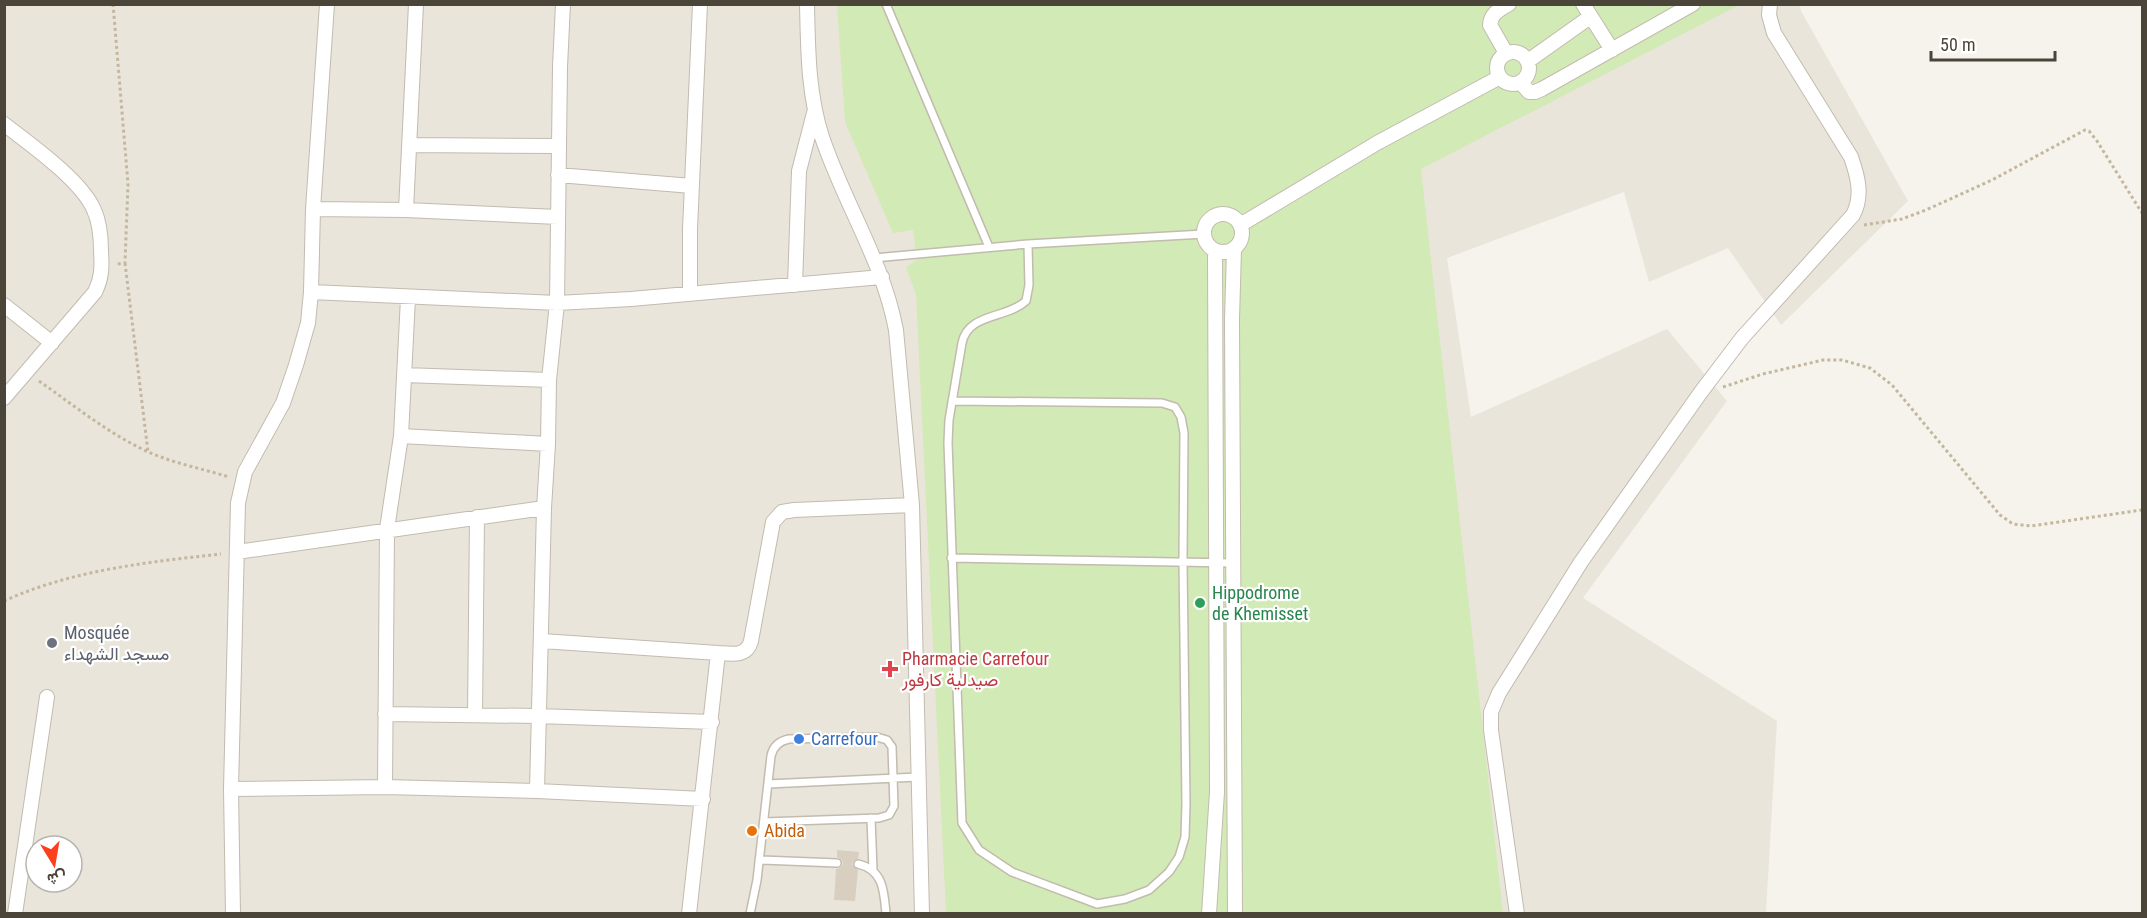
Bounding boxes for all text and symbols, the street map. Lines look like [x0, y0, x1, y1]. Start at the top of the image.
scale bar [1931, 24, 2056, 62]
text: 50 m [1940, 34, 1975, 55]
place label: Hippodrome de Khemisset [1212, 582, 1308, 624]
marker: Hippodrome de Khemisset [1193, 596, 1207, 610]
place label: Mosquée مسجد الشهداء [64, 622, 169, 665]
marker: Mosquée مسجد الشهداء [45, 636, 59, 650]
place label: Pharmacie Carrefour صيدلية كارفور [901, 648, 1049, 691]
marker: Pharmacie Carrefour صيدلية كارفور [883, 662, 897, 676]
place label: Carrefour [811, 728, 878, 749]
marker: Carrefour [792, 732, 806, 746]
place label: Abida [764, 820, 805, 841]
marker: Abida [745, 824, 759, 838]
north arrow [24, 834, 84, 894]
text: ش [46, 867, 68, 889]

